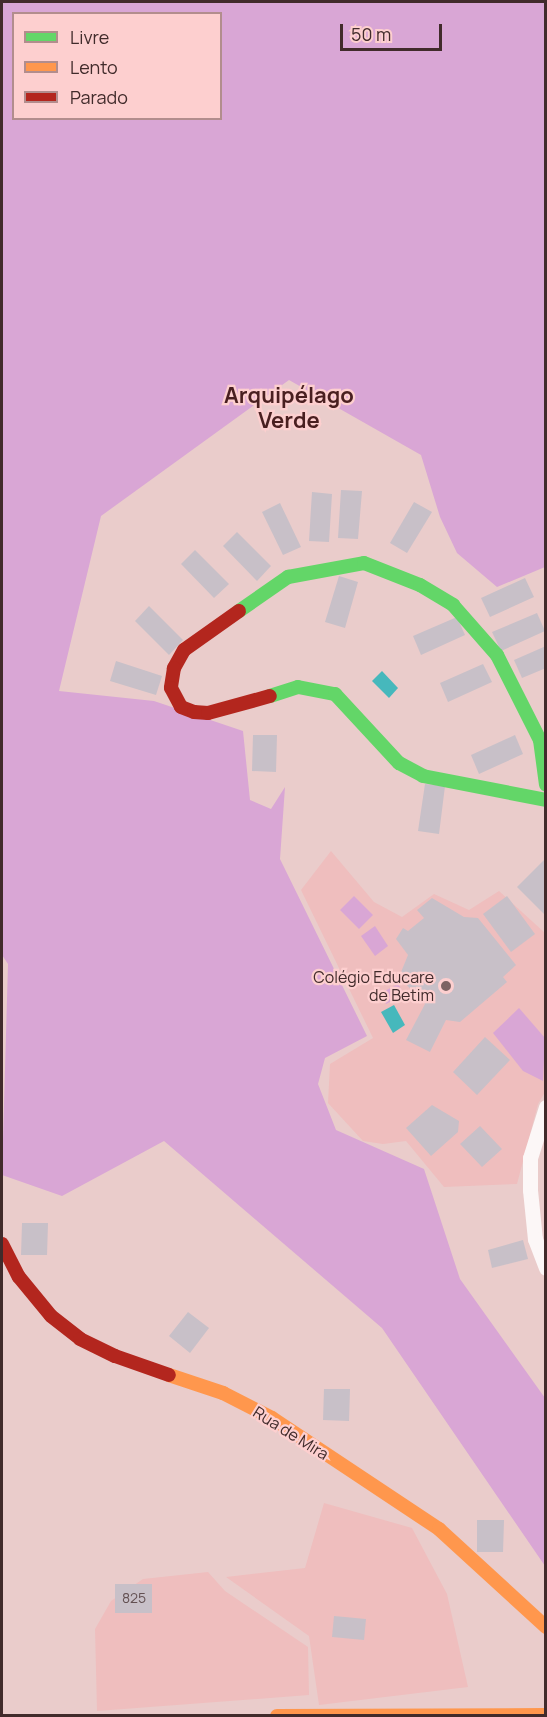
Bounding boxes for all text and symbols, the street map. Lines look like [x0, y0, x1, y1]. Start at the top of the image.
legend [12, 12, 222, 120]
scale bar [343, 12, 445, 50]
text: 50 m [351, 22, 391, 46]
text: Livre [70, 25, 109, 49]
text: Lento [70, 55, 118, 79]
text: Parado [70, 85, 128, 109]
district label: Arquipélago Verde [224, 382, 354, 434]
place label: Colégio Educare de Betim [313, 967, 434, 1005]
marker: Colégio Educare de Betim [439, 979, 453, 993]
street label: Rua de Mira [250, 1402, 332, 1464]
house number: 825 [122, 1590, 146, 1606]

